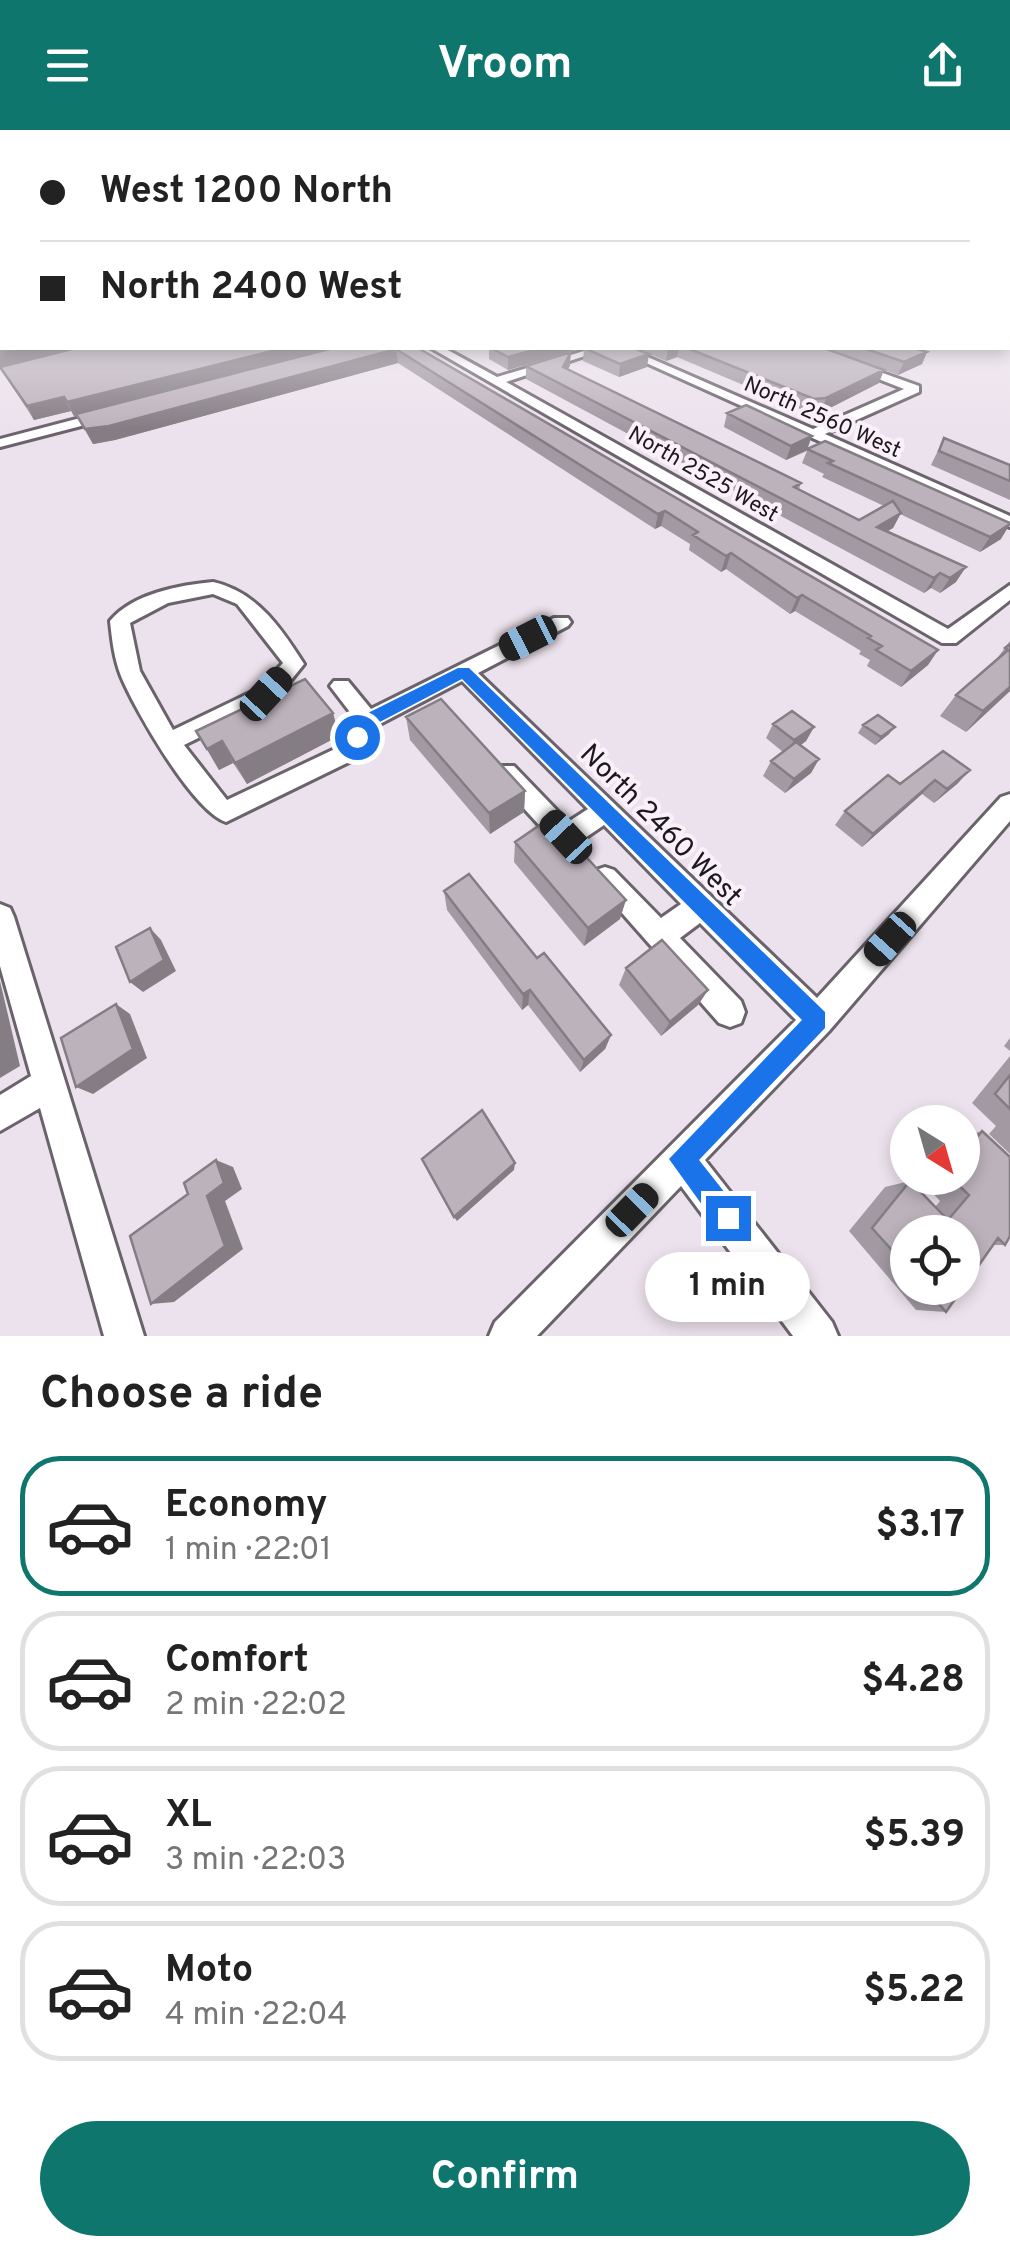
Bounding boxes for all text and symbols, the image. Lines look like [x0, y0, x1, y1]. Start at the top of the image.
text: Vroom [437, 37, 573, 94]
icon: menu [40, 38, 95, 93]
icon: share [915, 38, 970, 93]
text: West 1200 North [100, 168, 393, 217]
text: North 2400 West [100, 264, 402, 313]
street label: North 2560 West [739, 372, 905, 465]
street label: North 2525 West [623, 421, 783, 529]
car [494, 611, 562, 665]
car [235, 662, 297, 726]
route start [335, 715, 380, 760]
street label: North 2460 West [571, 737, 749, 915]
car [535, 805, 597, 869]
car [859, 907, 921, 971]
north arrow [890, 1105, 980, 1195]
map controls [890, 1105, 980, 1305]
car [600, 1178, 664, 1242]
route end [706, 1196, 751, 1241]
button: locate [890, 1215, 980, 1305]
callout: 1 min [646, 1253, 810, 1323]
text: 1 min [689, 1267, 766, 1307]
text: Choose a ride [40, 1367, 323, 1424]
icon: car [45, 1481, 135, 1571]
text: Economy [165, 1482, 327, 1531]
text: $3.17 [875, 1502, 965, 1551]
text: 1 min · 22:01 [165, 1531, 332, 1571]
icon: car [45, 1636, 135, 1726]
text: Comfort [165, 1637, 309, 1686]
text: $4.28 [861, 1657, 965, 1706]
text: 2 min · 22:02 [165, 1686, 347, 1726]
icon: car [45, 1791, 135, 1881]
text: XL [165, 1792, 212, 1841]
text: $5.39 [864, 1812, 965, 1861]
text: 3 min · 22:03 [165, 1841, 346, 1881]
icon: car [45, 1946, 135, 2036]
text: Moto [165, 1947, 253, 1996]
text: $5.22 [863, 1967, 965, 2016]
text: 4 min · 22:04 [165, 1996, 347, 2036]
button: Confirm [40, 2121, 970, 2236]

